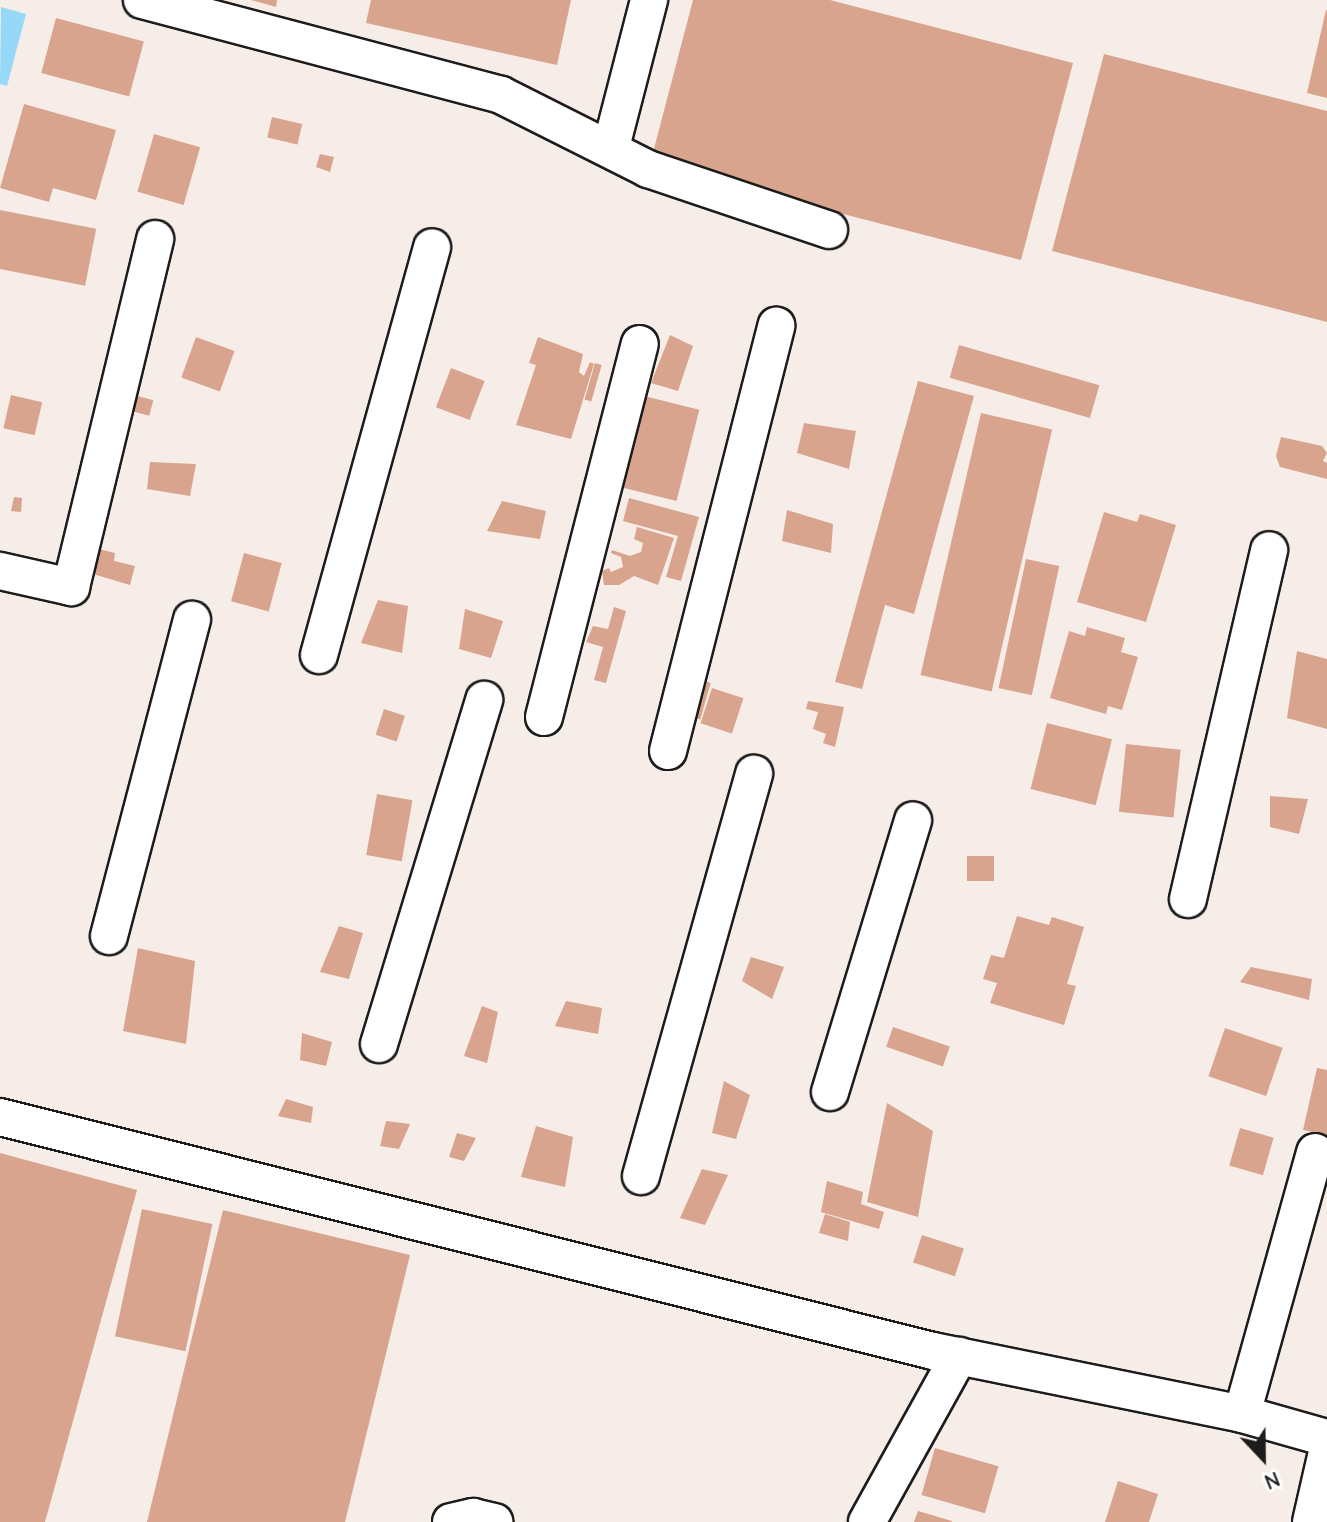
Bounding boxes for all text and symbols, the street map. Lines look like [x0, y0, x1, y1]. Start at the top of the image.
north arrow [1223, 1418, 1303, 1498]
text: N [1260, 1466, 1284, 1495]

